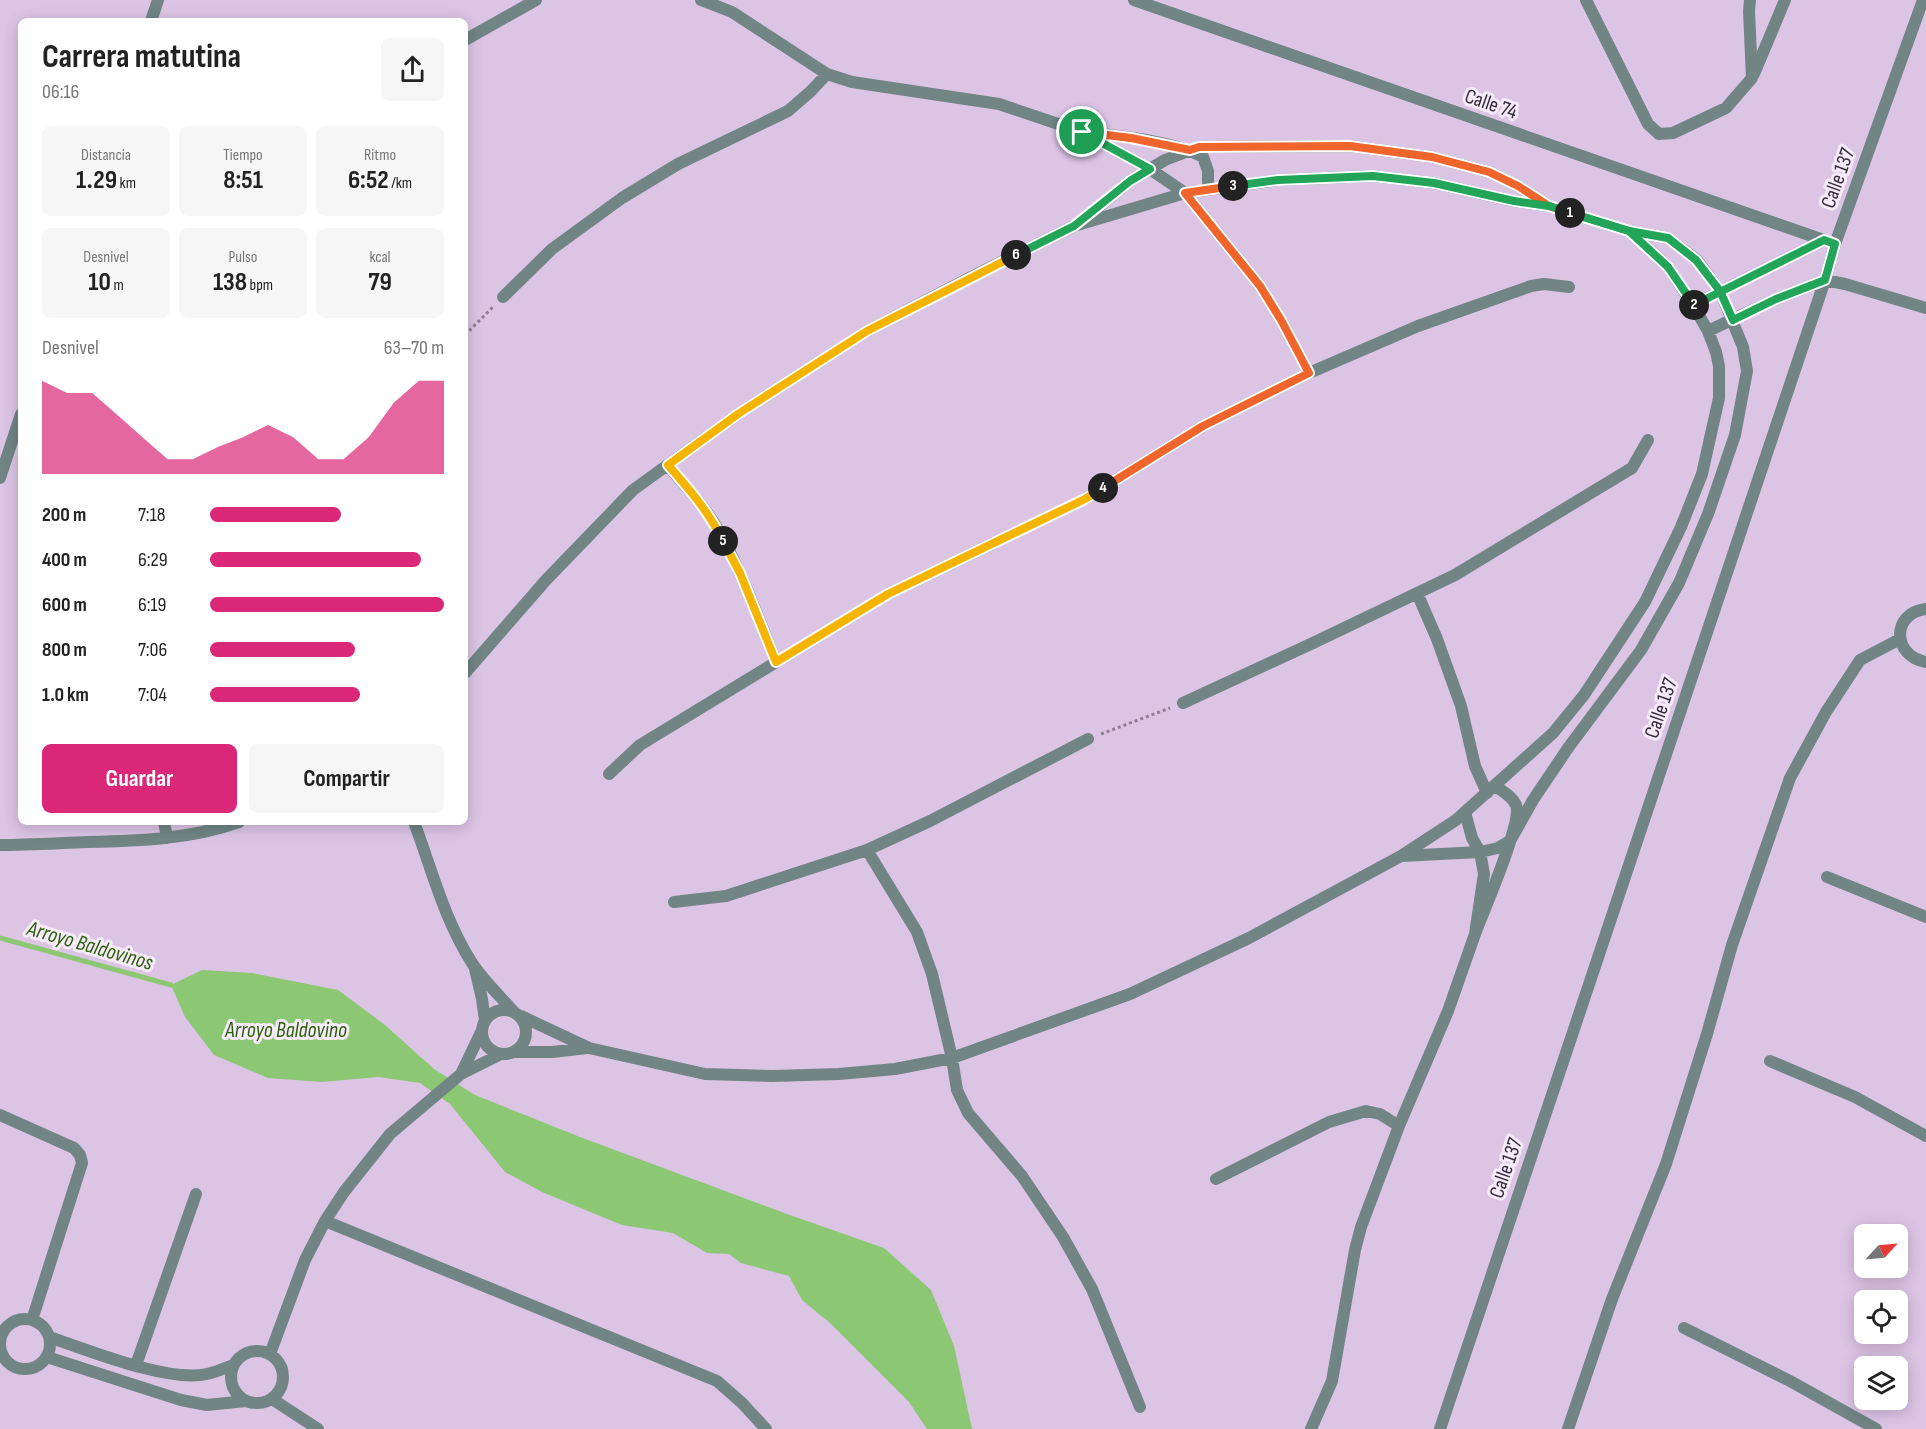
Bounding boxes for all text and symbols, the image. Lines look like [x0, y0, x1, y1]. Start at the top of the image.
text: Carrera matutina [42, 37, 241, 77]
button: share [381, 38, 444, 101]
text: 06:16 [42, 80, 79, 104]
street label: Calle 74 [1462, 83, 1521, 125]
pin [1056, 106, 1107, 157]
icon: arrive [1065, 115, 1098, 148]
street label: Calle 137 [1816, 144, 1861, 211]
text: Distancia [81, 146, 131, 165]
text: Tiempo [223, 146, 263, 165]
text: Ritmo [364, 146, 396, 165]
text: 1.29 [76, 165, 117, 196]
text: 8:51 [223, 165, 263, 196]
text: 6:52 [348, 165, 389, 196]
pin: 3 [1218, 171, 1248, 201]
text: km [117, 174, 136, 193]
text: /km [389, 174, 412, 193]
text: 3 [1229, 176, 1237, 195]
pin: 1 [1555, 198, 1585, 228]
text: 1 [1567, 203, 1573, 222]
pin: 6 [1001, 240, 1031, 270]
text: 6 [1012, 245, 1020, 264]
text: Desnivel [83, 248, 129, 267]
text: Pulso [229, 248, 257, 267]
text: kcal [369, 248, 391, 267]
text: 10 [88, 267, 111, 298]
text: 138 [213, 267, 247, 298]
text: 79 [368, 267, 392, 298]
text: m [111, 276, 124, 295]
text: bpm [247, 276, 273, 295]
pin: 2 [1679, 290, 1709, 320]
text: 2 [1690, 295, 1698, 314]
text: Desnivel [42, 336, 99, 360]
text: 63–70 m [384, 336, 444, 360]
pin: 4 [1088, 473, 1118, 503]
text: 4 [1099, 478, 1107, 497]
text: 200 m [42, 503, 86, 527]
text: 7:18 [138, 503, 165, 527]
pin: 5 [708, 526, 738, 556]
text: 5 [719, 531, 727, 550]
text: 400 m [42, 548, 87, 572]
text: 6:29 [138, 548, 168, 572]
text: 600 m [42, 593, 87, 617]
text: 6:19 [138, 593, 166, 617]
text: 800 m [42, 638, 87, 662]
text: 7:06 [138, 638, 167, 662]
street label: Calle 137 [1639, 674, 1683, 741]
text: 1.0 km [42, 683, 89, 707]
text: 7:04 [138, 683, 167, 707]
button: Guardar [42, 744, 237, 813]
button: Compartir [249, 744, 444, 813]
water label: Arroyo Baldovinos [23, 915, 156, 977]
water label: Arroyo Baldovino [224, 1017, 347, 1044]
street label: Calle 137 [1484, 1134, 1528, 1201]
north arrow [1854, 1224, 1908, 1278]
map controls [1854, 1224, 1908, 1410]
button: locate [1854, 1290, 1908, 1344]
button: layers [1854, 1356, 1908, 1410]

